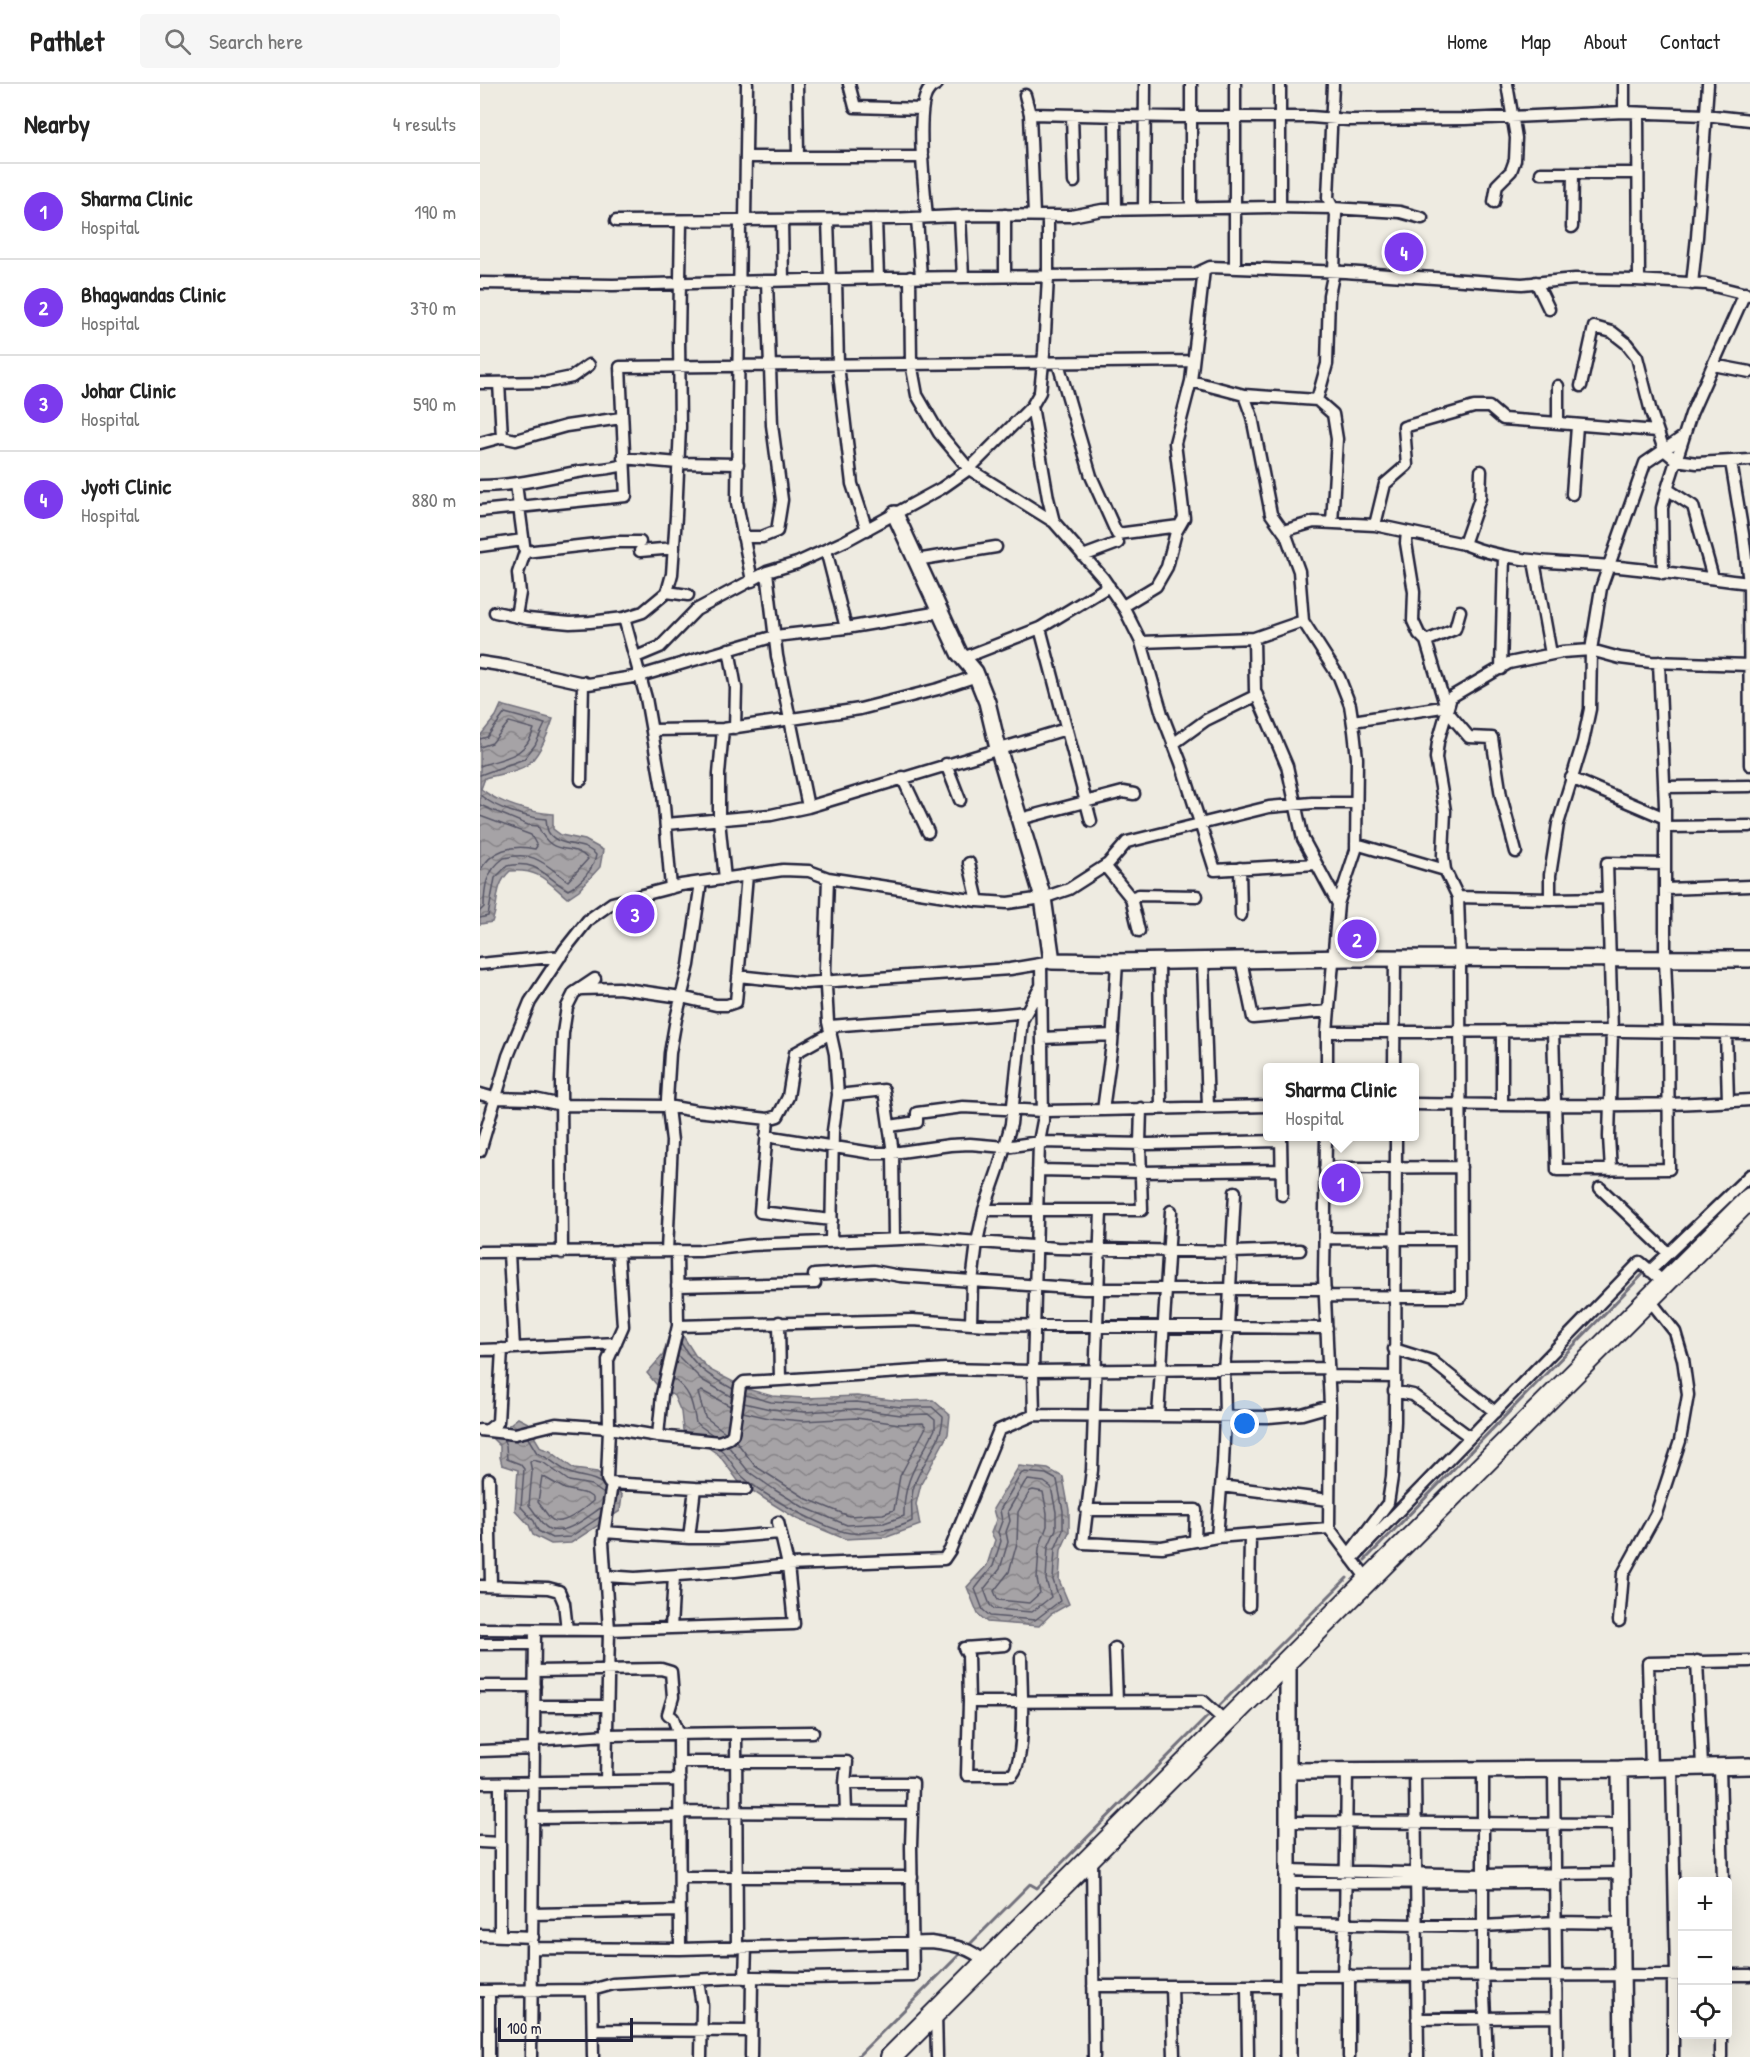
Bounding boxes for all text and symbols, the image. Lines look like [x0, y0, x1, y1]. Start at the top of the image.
search box [140, 14, 560, 68]
text: Pathlet [30, 22, 104, 60]
icon: search [161, 25, 194, 58]
text: Search here [209, 26, 303, 56]
text: Home [1447, 27, 1488, 56]
text: Map [1521, 27, 1551, 56]
text: About [1584, 27, 1627, 56]
text: Contact [1660, 27, 1720, 56]
text: Nearby [24, 106, 90, 141]
text: 4 results [393, 110, 456, 137]
text: Sharma Clinic [81, 183, 192, 213]
text: 1 [40, 198, 47, 225]
text: 190 m [414, 198, 456, 225]
text: Hospital [81, 213, 139, 240]
pin: 4 [1384, 230, 1424, 274]
text: Bhagwandas Clinic [81, 279, 226, 309]
text: 2 [39, 294, 48, 321]
text: 370 m [410, 294, 456, 321]
text: Hospital [81, 309, 139, 336]
text: Johar Clinic [81, 375, 176, 405]
text: 3 [39, 390, 48, 417]
text: 590 m [413, 390, 456, 417]
text: Hospital [81, 405, 139, 432]
text: Jyoti Clinic [81, 471, 171, 501]
text: 4 [40, 486, 47, 513]
text: 880 m [412, 486, 456, 513]
text: Hospital [81, 501, 139, 528]
pin: 3 [616, 892, 654, 936]
pin: 2 [1338, 916, 1376, 962]
popup [1263, 1063, 1419, 1141]
text: Sharma Clinic [1285, 1074, 1397, 1104]
text: Hospital [1285, 1104, 1344, 1131]
pin: 1 [1322, 1160, 1360, 1206]
your location [1230, 1409, 1259, 1438]
map controls [1678, 1877, 1732, 2039]
button: + [1678, 1877, 1732, 1931]
button: − [1678, 1931, 1732, 1985]
button: locate [1678, 1985, 1732, 2039]
scale bar [498, 2015, 633, 2042]
text: 100 m [507, 2017, 542, 2039]

